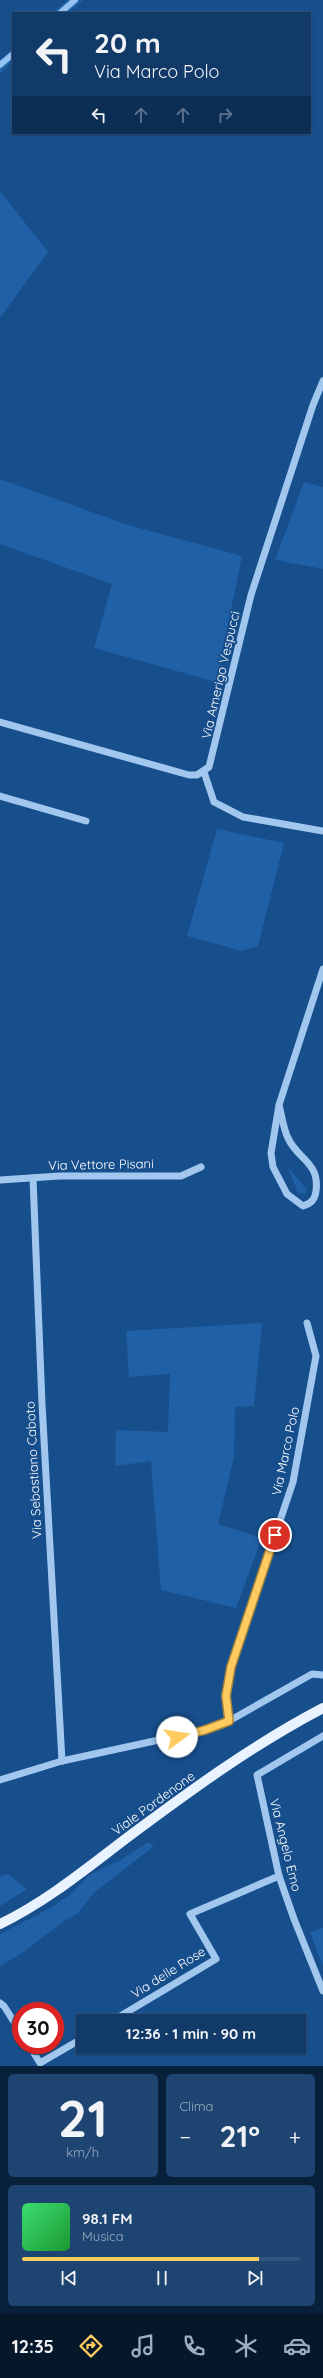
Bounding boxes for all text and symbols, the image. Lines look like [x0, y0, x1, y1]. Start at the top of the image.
text: 20 m [94, 25, 161, 60]
icon: left [28, 28, 80, 80]
text: Via Marco Polo [94, 60, 219, 83]
icon: left [88, 104, 110, 126]
icon: ahead [130, 104, 152, 126]
icon: ahead [172, 104, 194, 126]
icon: right [214, 104, 236, 126]
street label: Via Amerigo Vespucci [197, 609, 243, 741]
street label: Via Vettore Pisani [48, 1155, 154, 1173]
street label: Via Sebastiano Caboto [21, 1401, 45, 1539]
street label: Via Marco Polo [268, 1405, 302, 1497]
pin [258, 1518, 292, 1552]
icon: arrive [264, 1524, 286, 1546]
position arrow [156, 1716, 198, 1758]
street label: Viale Pordenone [108, 1768, 198, 1838]
street label: Via Angelo Emo [267, 1797, 305, 1893]
street label: Via delle Rose [128, 1943, 208, 2001]
speed limit sign: 30 [12, 2002, 64, 2054]
text: 12:36 · 1 min · 90 m [126, 2024, 256, 2043]
text: 21 [58, 2085, 108, 2150]
text: Clima [180, 2098, 214, 2114]
text: 21° [220, 2117, 260, 2155]
text: − [180, 2123, 191, 2151]
text: + [289, 2123, 301, 2151]
text: km/h [66, 2144, 99, 2160]
text: 98.1 FM [82, 2209, 132, 2228]
text: Musica [82, 2228, 124, 2244]
icon: previous [58, 2267, 80, 2289]
icon: pause [151, 2267, 173, 2289]
icon: next [244, 2267, 266, 2289]
icon: directions [77, 2332, 105, 2360]
icon: music [129, 2332, 157, 2360]
icon: phone [180, 2332, 208, 2360]
icon: climate [232, 2332, 260, 2360]
icon: car [283, 2332, 311, 2360]
text: 12:35 [12, 2335, 54, 2358]

